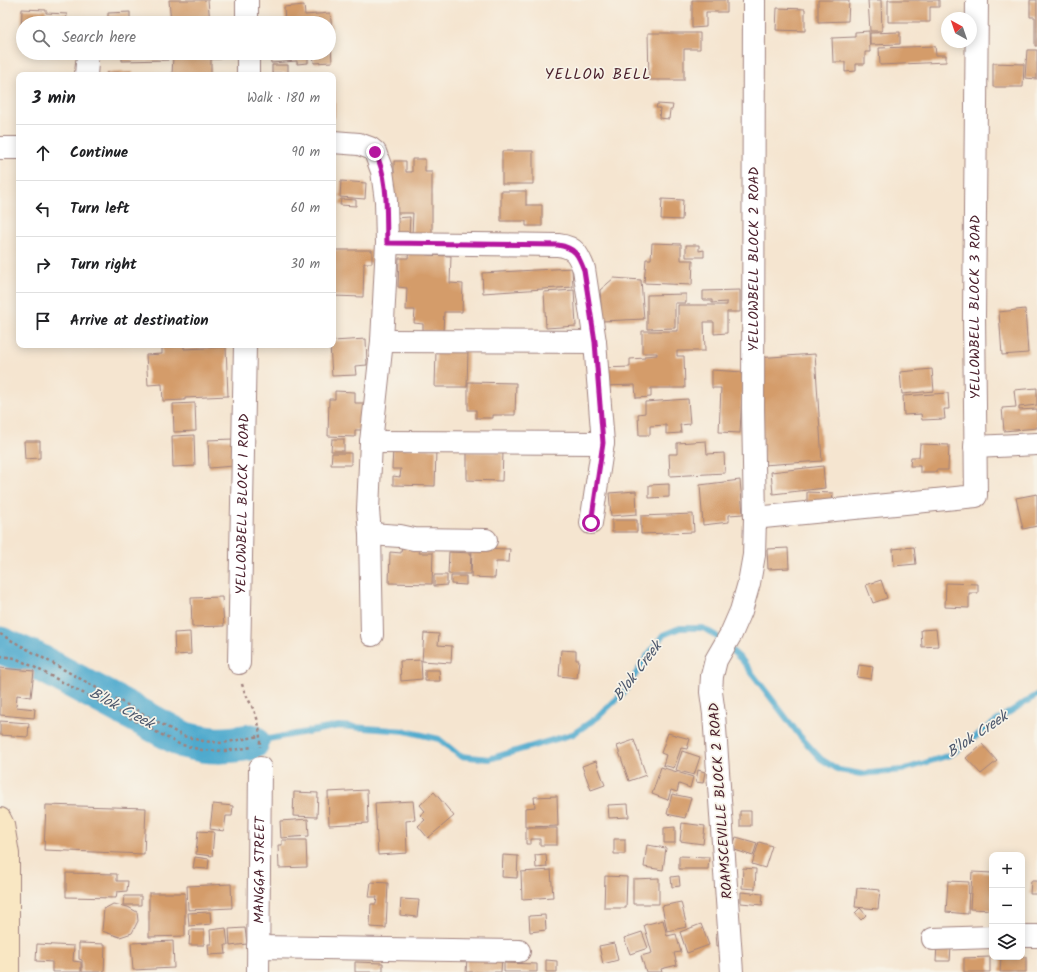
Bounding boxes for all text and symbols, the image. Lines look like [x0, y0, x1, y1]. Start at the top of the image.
north arrow [941, 12, 977, 48]
search box [16, 16, 336, 60]
text: Search here [62, 26, 136, 50]
icon: search [30, 27, 52, 49]
district label: YELLOW BELL [545, 63, 651, 87]
text: 3 min [32, 85, 76, 112]
text: Walk · 180 m [247, 88, 320, 109]
text: Continue [70, 141, 128, 165]
icon: ahead [32, 142, 54, 164]
text: 90 m [292, 142, 320, 163]
route end [366, 143, 384, 161]
street label: YELLOWBELL BLOCK 2 ROAD [743, 167, 766, 351]
text: Turn left [70, 197, 130, 221]
icon: left [32, 198, 54, 220]
text: 60 m [291, 198, 320, 219]
street label: YELLOWBELL BLOCK 3 ROAD [964, 215, 987, 400]
text: Turn right [70, 253, 137, 277]
icon: right [32, 254, 54, 276]
text: 30 m [291, 254, 320, 275]
text: Arrive at destination [70, 309, 209, 333]
icon: arrive [32, 310, 54, 332]
street label: YELLOWBELL BLOCK 1 ROAD [230, 413, 256, 595]
route start [582, 514, 600, 532]
water label: B'lok Creek [607, 635, 670, 707]
water label: B'lok Creek [85, 682, 160, 737]
street label: ROAMSCEVILLE BLOCK 2 ROAD [703, 702, 739, 900]
water label: B'lok Creek [942, 704, 1015, 764]
street label: MANGGA STREET [248, 815, 272, 924]
map controls [989, 852, 1025, 960]
button: + [989, 852, 1025, 888]
button: − [989, 888, 1025, 924]
button: layers [989, 924, 1025, 960]

